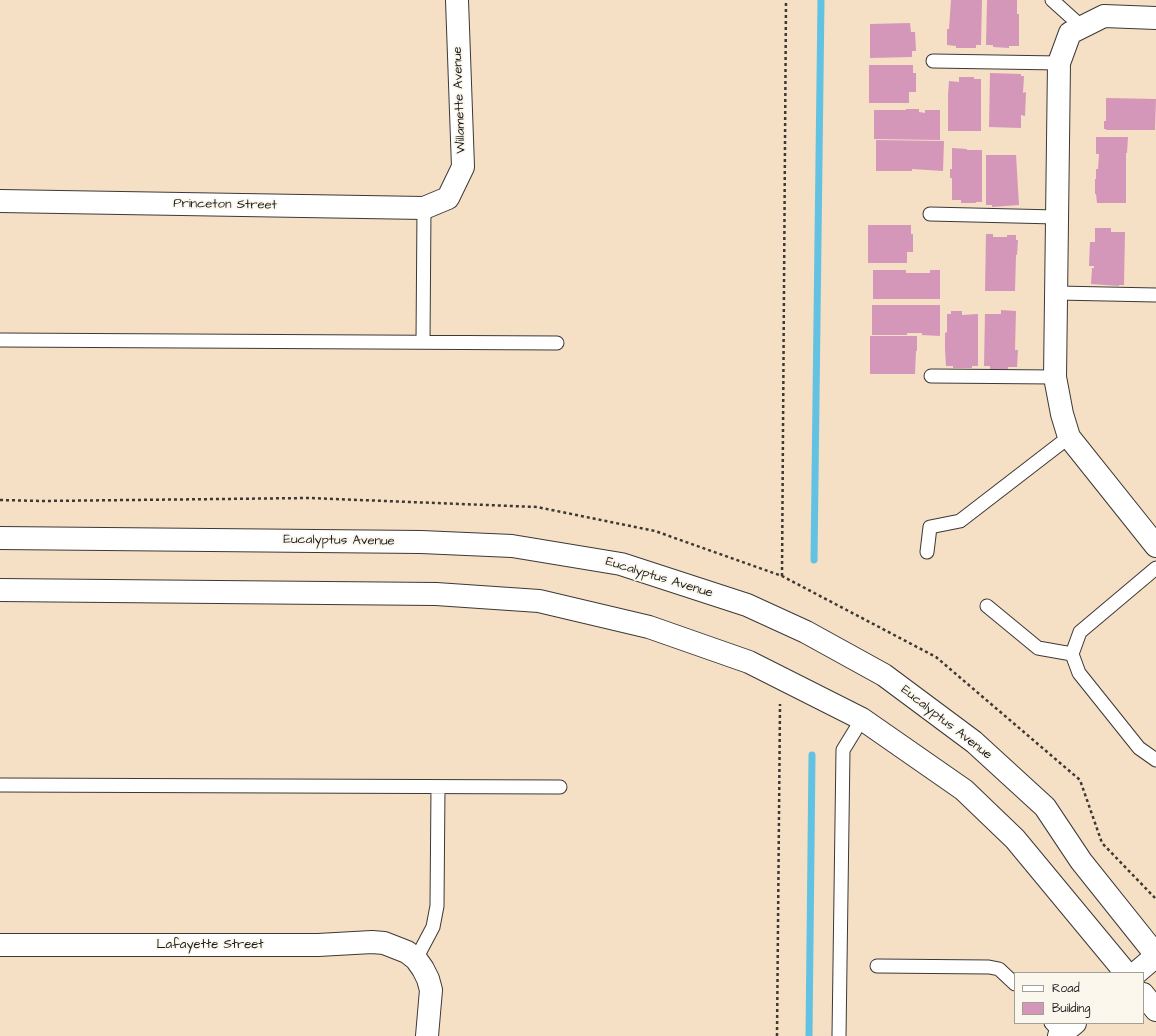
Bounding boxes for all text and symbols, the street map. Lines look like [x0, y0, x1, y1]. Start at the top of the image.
street label: Willamette Avenue [450, 46, 470, 154]
street label: Princeton Street [173, 196, 277, 214]
street label: Eucalyptus Avenue [283, 532, 395, 550]
street label: Eucalyptus Avenue [603, 554, 715, 602]
street label: Eucalyptus Avenue [897, 683, 995, 763]
street label: Lafayette Street [157, 937, 263, 953]
legend [1014, 972, 1144, 1024]
text: Road [1052, 980, 1080, 997]
text: Building [1052, 1000, 1090, 1017]

